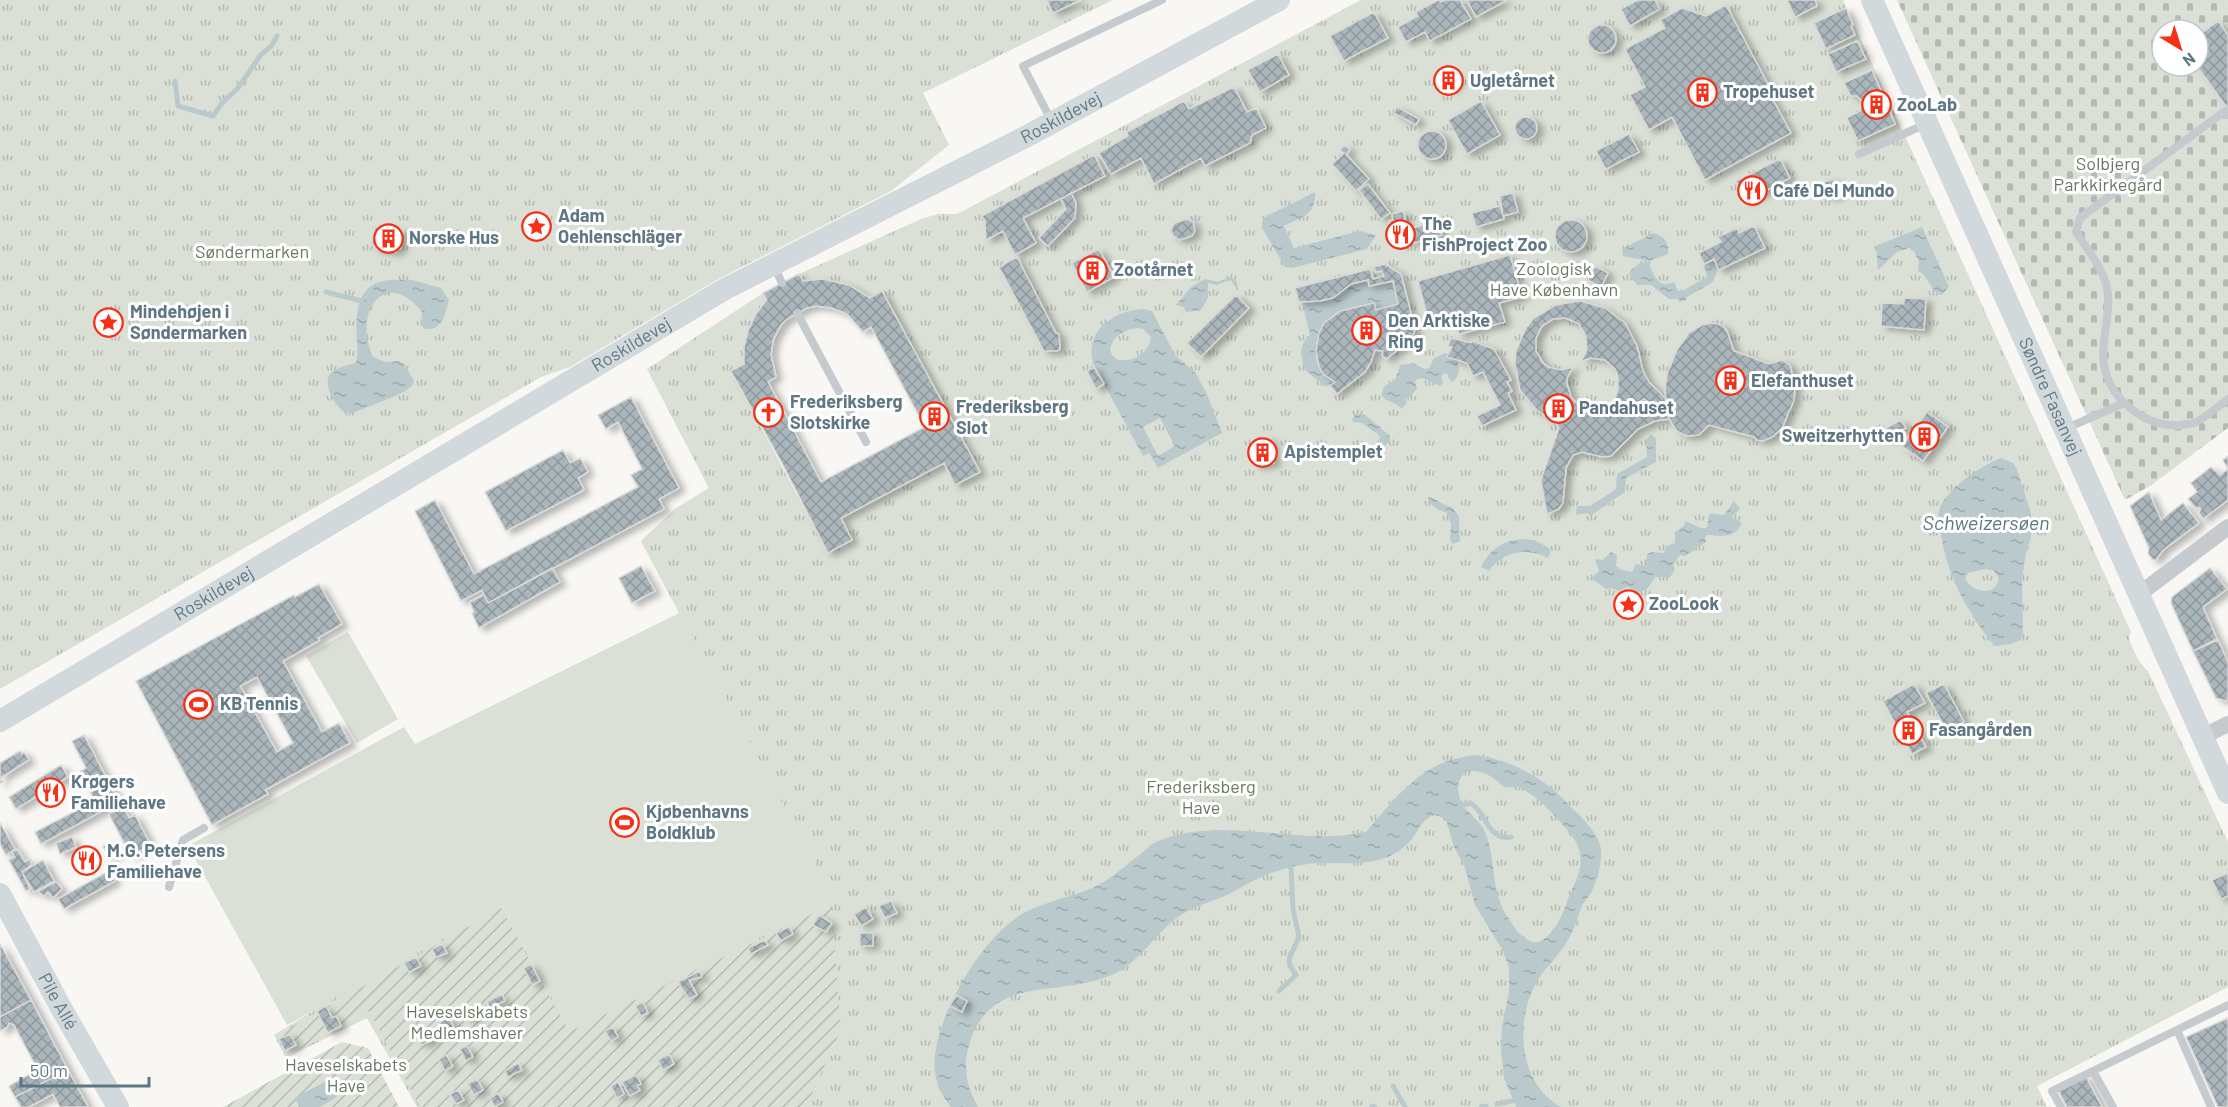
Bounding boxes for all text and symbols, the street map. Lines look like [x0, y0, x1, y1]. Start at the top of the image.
north arrow [2150, 18, 2210, 78]
text: N [2180, 49, 2200, 71]
building icon: Ugletårnet [1433, 65, 1465, 97]
place label: Ugletårnet [1470, 69, 1555, 91]
building icon: Tropehuset [1686, 76, 1718, 108]
place label: Tropehuset [1723, 80, 1814, 102]
street label: Roskildevej [1016, 86, 1105, 148]
building icon: ZooLab [1860, 89, 1892, 121]
place label: ZooLab [1897, 93, 1957, 115]
park label: Solbjerg Parkkirkegård [2054, 152, 2162, 195]
restaurant icon: Café Del Mundo [1736, 175, 1768, 207]
place label: Café Del Mundo [1773, 179, 1895, 201]
place label: Adam Oehlenschläger [558, 204, 682, 247]
place icon: Adam Oehlenschläger [521, 210, 553, 242]
place label: The FishProject Zoo [1422, 212, 1548, 255]
restaurant icon: The FishProject Zoo [1385, 218, 1417, 250]
building icon: Norske Hus [372, 222, 404, 254]
place label: Norske Hus [409, 226, 499, 248]
park label: Søndermarken [195, 240, 309, 262]
building icon: Zootårnet [1077, 254, 1109, 286]
park label: Zoologisk Have København [1490, 257, 1618, 300]
place label: Zootårnet [1114, 258, 1193, 280]
place label: Mindehøjen i Søndermarken [130, 300, 247, 343]
place icon: Mindehøjen i Søndermarken [93, 306, 125, 338]
place label: Den Arktiske Ring [1388, 309, 1490, 352]
street label: Roskildevej [587, 312, 675, 376]
building icon: Den Arktiske Ring [1351, 315, 1383, 347]
street label: Søndre Fasanvej [2015, 334, 2087, 459]
building icon: Elefanthuset [1714, 365, 1746, 397]
place label: Elefanthuset [1751, 369, 1854, 391]
place label: Frederiksberg Slotskirke [790, 390, 902, 433]
building icon: Pandahuset [1542, 392, 1574, 424]
place label: Frederiksberg Slot [956, 395, 1068, 438]
church icon: Frederiksberg Slotskirke [753, 396, 785, 428]
place label: Pandahuset [1579, 396, 1674, 418]
building icon: Frederiksberg Slot [919, 401, 951, 433]
building icon: Sweitzerhytten [1909, 420, 1941, 452]
place label: Sweitzerhytten [1782, 424, 1904, 446]
building icon: Apistemplet [1247, 436, 1279, 468]
place label: Apistemplet [1284, 440, 1383, 462]
water label: Schweizersøen [1923, 510, 2050, 534]
street label: Roskildevej [170, 561, 257, 625]
place icon: ZooLook [1612, 588, 1644, 620]
place label: ZooLook [1649, 592, 1719, 614]
sports icon: KB Tennis [183, 688, 215, 720]
place label: KB Tennis [220, 692, 298, 714]
building icon: Fasangården [1892, 714, 1924, 746]
place label: Fasangården [1929, 718, 2032, 740]
place label: Krøgers Familiehave [71, 770, 166, 813]
park label: Frederiksberg Have [1146, 775, 1256, 818]
restaurant icon: Krøgers Familiehave [34, 776, 66, 808]
place label: Kjøbenhavns Boldklub [646, 800, 749, 843]
sports icon: Kjøbenhavns Boldklub [609, 806, 641, 838]
place label: M.G. Petersens Familiehave [107, 839, 225, 882]
restaurant icon: M.G. Petersens Familiehave [70, 845, 102, 877]
street label: Pile Allé [34, 969, 83, 1033]
park label: Haveselskabets Medlemshaver [406, 1000, 528, 1043]
scale bar [21, 1050, 148, 1088]
park label: Haveselskabets Have [285, 1053, 407, 1096]
text: 50 m [30, 1059, 68, 1081]

